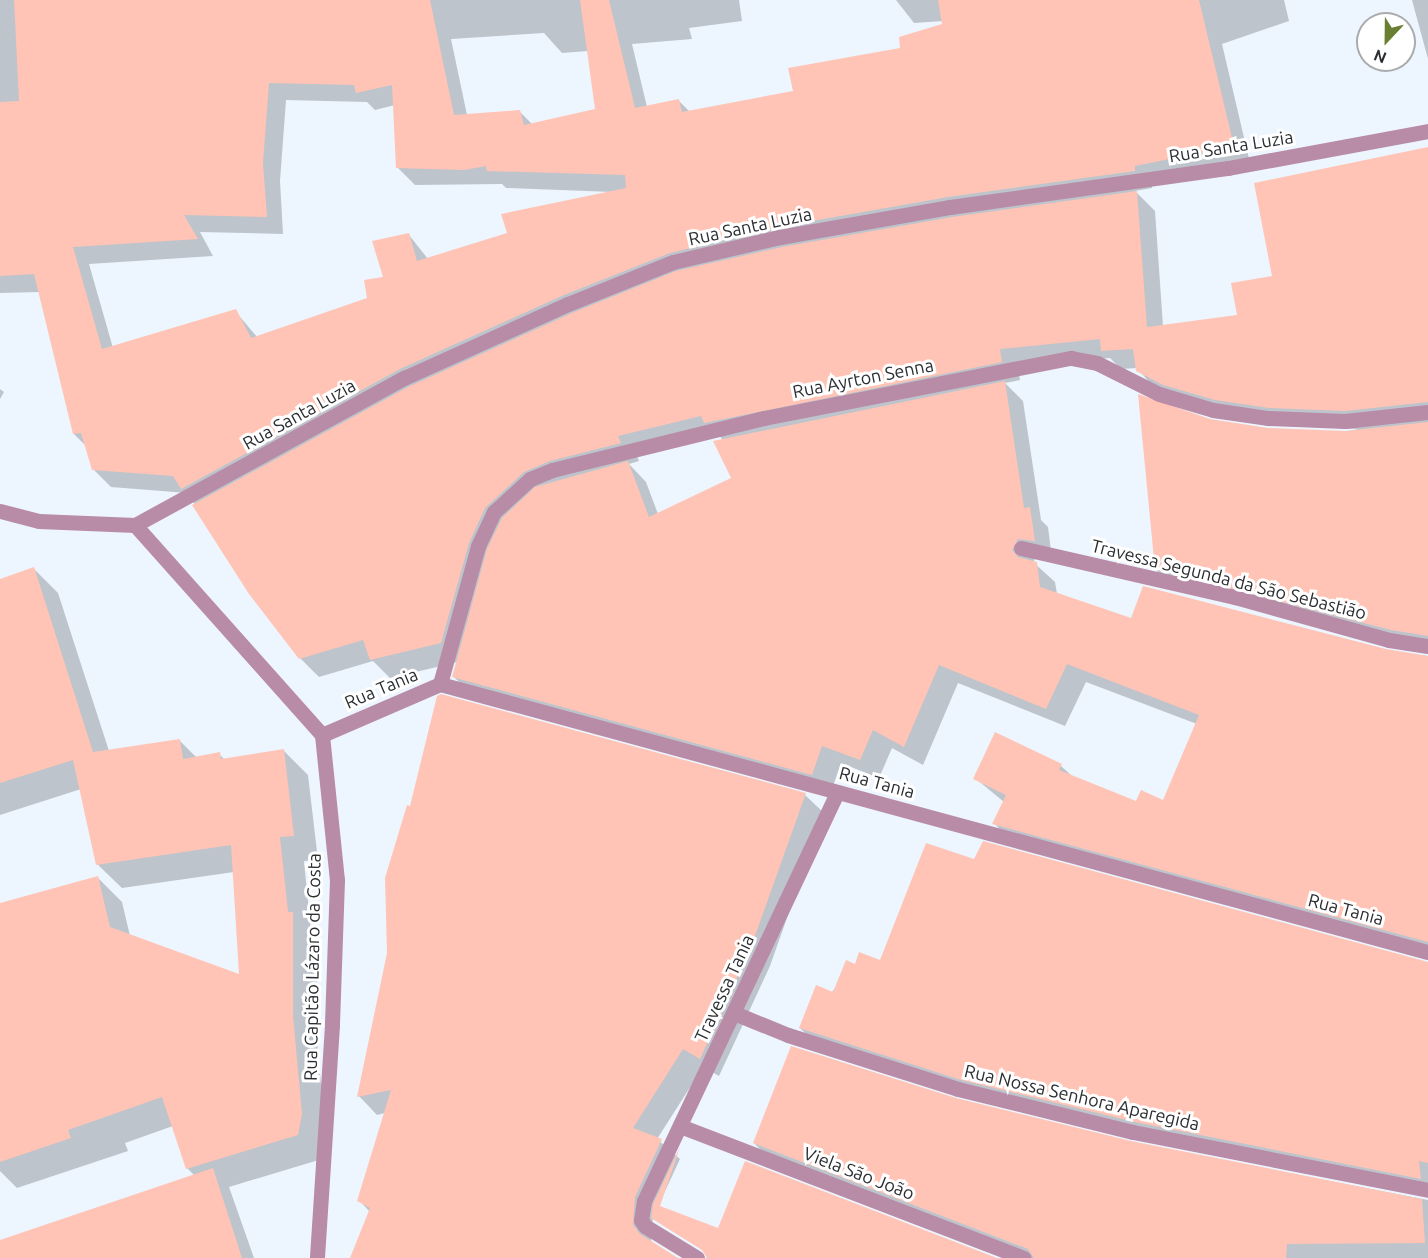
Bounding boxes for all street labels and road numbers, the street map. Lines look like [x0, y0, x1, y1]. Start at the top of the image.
street label: Rua Santa Luzia [1167, 126, 1295, 166]
street label: Rua Santa Luzia [686, 202, 814, 250]
street label: Rua Ayrton Senna [791, 354, 935, 402]
street label: Rua Santa Luzia [239, 374, 359, 454]
street label: Travessa Segunda da São Sebastião [1089, 534, 1369, 624]
street label: Rua Tania [341, 663, 421, 713]
street label: Rua Tania [837, 762, 917, 802]
street label: Rua Capitão Lázaro da Costa [299, 853, 325, 1081]
street label: Rua Tania [1306, 889, 1386, 929]
street label: Travessa Tania [690, 931, 758, 1045]
street label: Rua Nossa Senhora Aparegida [962, 1059, 1202, 1135]
street label: Viela São João [801, 1142, 917, 1204]

